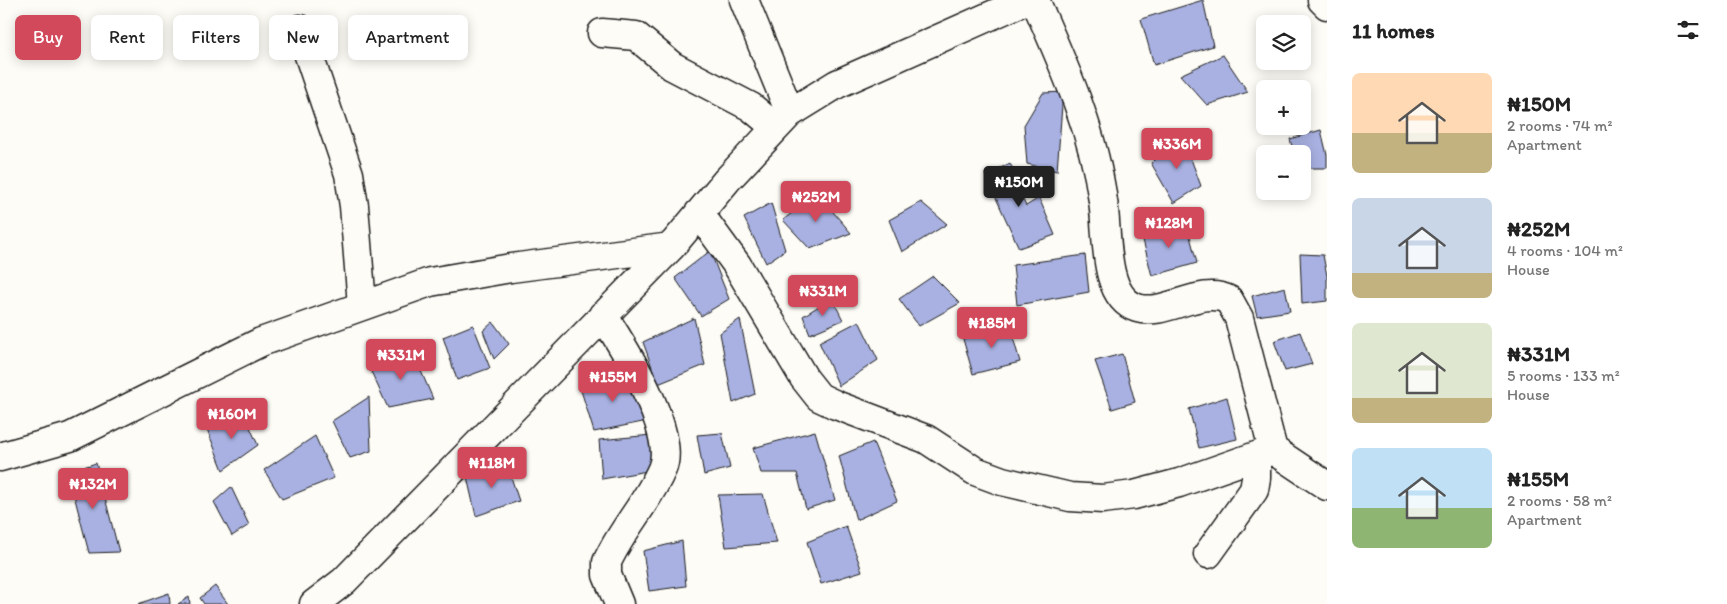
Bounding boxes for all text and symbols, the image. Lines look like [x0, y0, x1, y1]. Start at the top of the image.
chip: Buy [15, 15, 81, 60]
chip: Rent [91, 15, 163, 60]
chip: Filters [173, 15, 259, 60]
chip: New [269, 15, 338, 60]
chip: Apartment [348, 15, 468, 60]
map controls [1256, 15, 1311, 200]
button: layers [1256, 15, 1311, 70]
icon: filters [1674, 16, 1702, 44]
text: 11 homes [1352, 18, 1435, 43]
button: + [1256, 80, 1311, 135]
text: ₦150M [1507, 91, 1571, 116]
icon: home [1392, 93, 1452, 153]
text: 2 rooms · 74 m² [1507, 116, 1612, 135]
pin: ₦336M [1142, 128, 1212, 170]
text: ₦336M [1152, 134, 1202, 153]
text: Apartment [1507, 135, 1582, 154]
button: − [1256, 145, 1311, 200]
pin: ₦150M [984, 166, 1054, 208]
text: ₦150M [995, 172, 1043, 191]
pin: ₦252M [781, 180, 851, 223]
text: ₦252M [792, 187, 840, 206]
pin: ₦128M [1134, 206, 1204, 249]
text: ₦128M [1145, 213, 1193, 232]
text: ₦252M [1507, 216, 1571, 241]
icon: home [1392, 218, 1452, 278]
text: 4 rooms · 104 m² [1507, 241, 1623, 260]
text: House [1507, 260, 1550, 279]
pin: ₦331M [788, 274, 858, 317]
text: ₦331M [799, 281, 847, 300]
pin: ₦185M [957, 306, 1027, 349]
text: ₦185M [968, 313, 1016, 332]
pin: ₦331M [366, 338, 436, 381]
text: ₦331M [1507, 341, 1570, 366]
icon: home [1392, 343, 1452, 403]
text: ₦331M [377, 345, 425, 364]
pin: ₦155M [578, 360, 648, 403]
text: 5 rooms · 133 m² [1507, 366, 1620, 385]
text: ₦155M [589, 367, 637, 386]
text: House [1507, 385, 1550, 404]
pin: ₦160M [197, 398, 267, 440]
text: ₦160M [208, 404, 257, 423]
pin: ₦118M [457, 446, 527, 489]
text: ₦118M [469, 453, 515, 472]
text: ₦155M [1507, 466, 1569, 491]
pin: ₦132M [58, 468, 128, 510]
icon: home [1392, 468, 1452, 528]
text: ₦132M [69, 474, 117, 493]
text: 2 rooms · 58 m² [1507, 491, 1612, 510]
text: Apartment [1507, 510, 1582, 529]

